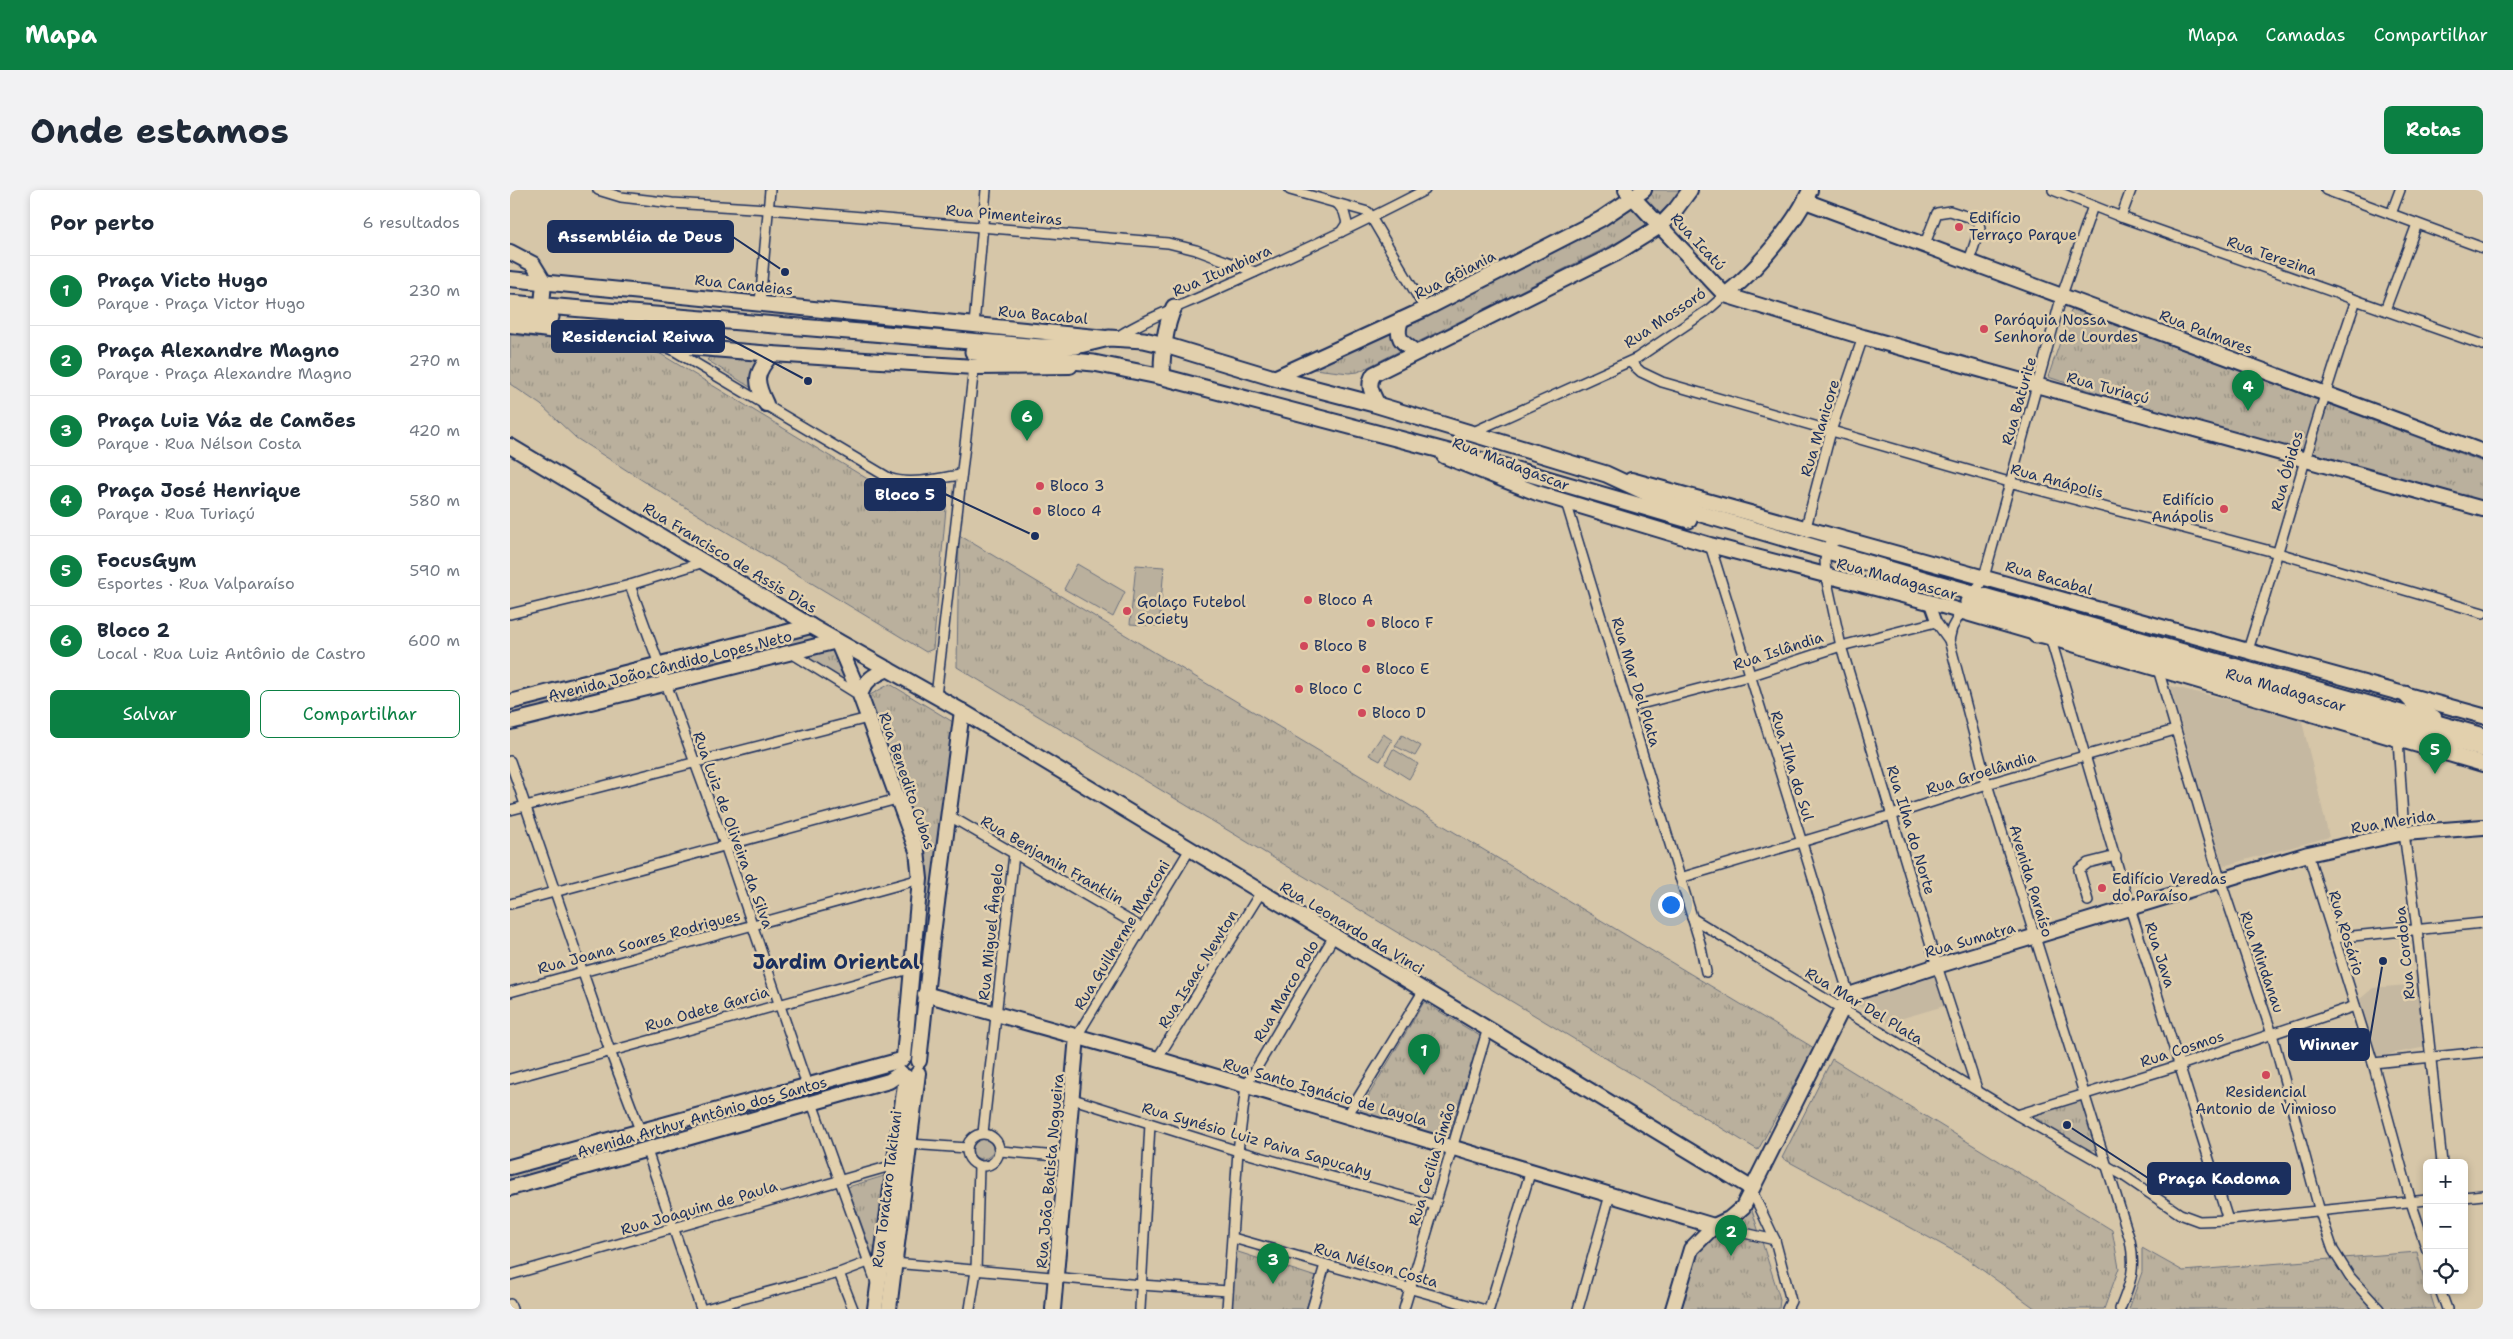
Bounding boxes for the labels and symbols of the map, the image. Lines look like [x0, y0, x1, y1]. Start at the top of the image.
street label: Rua Pimenteiras [945, 200, 1063, 230]
place label: Edifício Terraço Parque [1969, 208, 2077, 245]
street label: Rua Icatú [1666, 209, 1730, 275]
callout: Assembléia de Deus [548, 221, 733, 252]
marker: Edifício Terraço Parque [1953, 221, 1965, 233]
text: Assembléia de Deus [558, 226, 722, 247]
street label: Rua Terezina [2224, 231, 2320, 281]
street label: Rua Itumbiara [1170, 240, 1275, 302]
street label: Rua Gôiania [1411, 246, 1500, 304]
street label: Rua Candeias [694, 270, 794, 300]
street label: Rua Mossoró [1620, 283, 1710, 353]
street label: Rua Bacabal [997, 301, 1089, 329]
street label: Rua Palmares [2156, 305, 2256, 359]
place label: Paróquia Nossa Senhora de Lourdes [1994, 310, 2138, 347]
callout: Residencial Reiwa [552, 321, 724, 352]
marker: Paróquia Nossa Senhora de Lourdes [1978, 323, 1990, 335]
text: Residencial Reiwa [562, 326, 714, 347]
street label: Rua Baturite [1997, 355, 2041, 447]
street label: Rua Turiaçú [2064, 367, 2152, 409]
pin: 4 [2232, 370, 2264, 411]
street label: Rua Manicore [1796, 377, 1844, 479]
pin: 6 [1011, 400, 1043, 441]
street label: Rua Óbidos [2265, 428, 2308, 513]
street label: Rua Madagascar [1449, 432, 1573, 496]
street label: Rua Anápolis [2008, 459, 2106, 503]
place label: Bloco 3 [1050, 476, 1104, 496]
callout: Bloco 5 [865, 479, 945, 510]
marker: Bloco 3 [1034, 480, 1046, 492]
text: Bloco 5 [875, 484, 935, 505]
place label: Edifício Anápolis [2151, 490, 2214, 527]
street label: Rua Francisco de Assis Dias [639, 498, 821, 618]
place label: Bloco 4 [1047, 501, 1101, 521]
marker: Edifício Anápolis [2218, 503, 2230, 515]
marker: Bloco 4 [1031, 505, 1043, 517]
street label: Rua Madagascar [1834, 553, 1960, 605]
street label: Rua Bacabal [2003, 556, 2096, 600]
place label: Bloco A [1318, 590, 1373, 610]
place label: Golaço Futebol Society [1137, 592, 1246, 629]
marker: Bloco A [1302, 594, 1314, 606]
marker: Golaço Futebol Society [1121, 605, 1133, 617]
place label: Bloco F [1381, 613, 1433, 633]
street label: Rua Mar Del Plata [1607, 615, 1665, 750]
marker: Bloco F [1365, 617, 1377, 629]
street label: Avenida João Cândido Lopes Neto [546, 626, 794, 706]
street label: Rua Islândia [1730, 627, 1826, 675]
place label: Bloco B [1314, 636, 1367, 656]
marker: Bloco B [1298, 640, 1310, 652]
place label: Bloco E [1376, 659, 1429, 679]
marker: Bloco E [1360, 663, 1372, 675]
street label: Rua Madagascar [2223, 663, 2349, 717]
place label: Bloco C [1309, 679, 1362, 699]
marker: Bloco C [1293, 683, 1305, 695]
place label: Bloco D [1372, 703, 1426, 723]
marker: Bloco D [1356, 707, 1368, 719]
street label: Rua Ilha do Sul [1766, 708, 1818, 824]
street label: Rua Benedito Cubas [874, 710, 940, 852]
street label: Rua Luiz de Oliveira da Silva [688, 729, 778, 932]
pin: 5 [2419, 733, 2451, 774]
street label: Rua Groelândia [1924, 747, 2039, 799]
street label: Rua Ilha do Norte [1882, 763, 1940, 897]
street label: Rua Merida [2349, 805, 2437, 839]
street label: Rua Benjamin Franklin [977, 811, 1127, 909]
street label: Avenida Paraíso [2004, 822, 2058, 940]
street label: Rua Guilherme Marconi [1069, 856, 1175, 1014]
street label: Rua Miguel Ângelo [973, 862, 1008, 1002]
place label: Edifício Veredas do Paraíso [2112, 869, 2227, 906]
street label: Rua Leonardo da Vinci [1276, 877, 1428, 979]
marker: Edifício Veredas do Paraíso [2096, 882, 2108, 894]
street label: Rua Rosário [2324, 888, 2368, 978]
your location [1658, 892, 1684, 918]
street label: Rua Joana Soares Rodrigues [535, 905, 743, 979]
street label: Rua Cordoba [2390, 905, 2420, 1001]
street label: Rua Isaac Newton [1153, 906, 1243, 1032]
street label: Rua Mindanau [2235, 908, 2289, 1016]
street label: Rua Sumatra [1922, 917, 2018, 962]
street label: Rua Java [2140, 920, 2180, 991]
street label: Rua Marco Polo [1249, 936, 1323, 1046]
district label: Jardim Oriental [752, 949, 920, 975]
street label: Rua Mar Del Plata [1801, 963, 1927, 1049]
street label: Rua Odete Garcia [643, 982, 772, 1036]
street label: Rua Cosmos [2138, 1026, 2226, 1072]
callout: Winner [2289, 1029, 2369, 1060]
pin: 1 [1408, 1034, 1440, 1075]
text: Winner [2299, 1034, 2359, 1055]
street label: Rua Santo Ignácio de Layola [1220, 1053, 1430, 1131]
marker: Residencial Antonio de Vimioso [2260, 1069, 2272, 1081]
street label: Avenida Arthur Antônio dos Santos [575, 1072, 829, 1162]
street label: Rua João Batista Nogueira [1032, 1072, 1069, 1269]
place label: Residencial Antonio de Vimioso [2195, 1082, 2337, 1119]
street label: Rua Synésio Luiz Paiva Sapucahy [1140, 1097, 1374, 1183]
street label: Rua Cecília Simão [1404, 1100, 1460, 1228]
street label: Rua Torataro Takitani [867, 1109, 907, 1269]
callout: Praça Kadoma [2148, 1163, 2290, 1194]
text: Praça Kadoma [2158, 1168, 2280, 1189]
street label: Rua Joaquim de Paula [618, 1176, 780, 1240]
pin: 2 [1715, 1215, 1747, 1256]
street label: Rua Nélson Costa [1312, 1238, 1441, 1292]
pin: 3 [1257, 1243, 1289, 1284]

